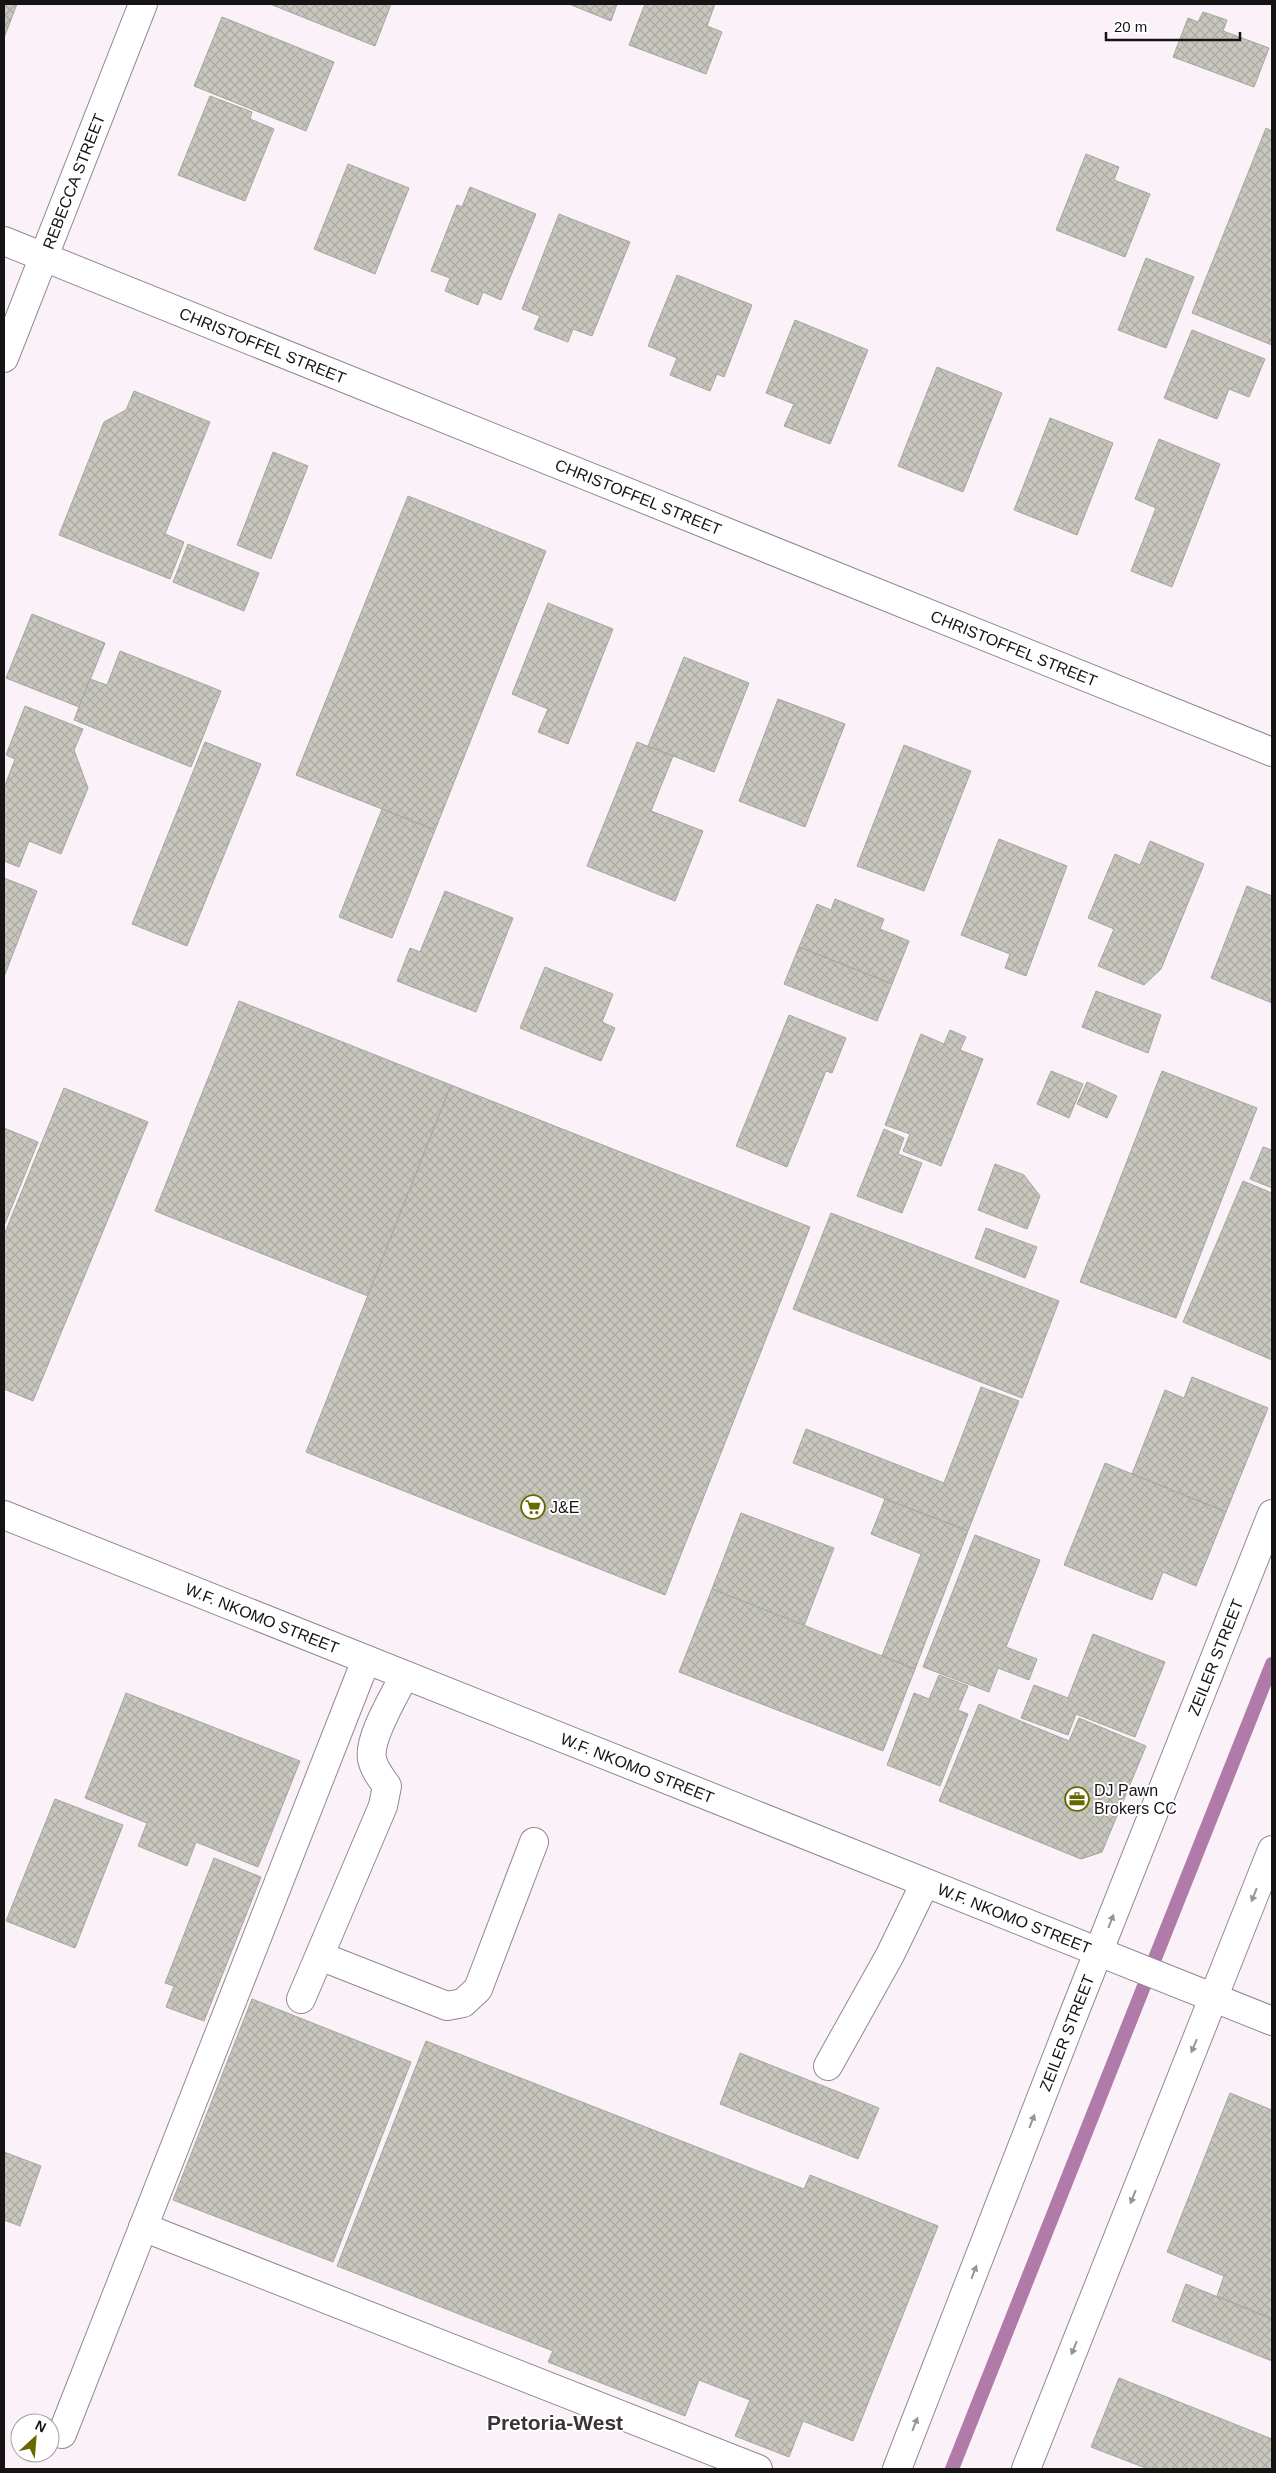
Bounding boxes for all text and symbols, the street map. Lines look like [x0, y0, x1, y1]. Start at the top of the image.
scale bar [1106, 10, 1240, 42]
text: 20 m [1114, 18, 1147, 35]
street label: REBECCA STREET [40, 111, 108, 251]
street label: CHRISTOFFEL STREET [177, 305, 348, 387]
street label: CHRISTOFFEL STREET [553, 456, 724, 538]
street label: CHRISTOFFEL STREET [928, 607, 1100, 690]
supermarket icon: J&E [520, 1494, 546, 1520]
place label: J&E [550, 1499, 579, 1516]
street label: W.F. NKOMO STREET [183, 1580, 341, 1657]
street label: ZEILER STREET [1185, 1597, 1246, 1718]
street label: W.F. NKOMO STREET [558, 1730, 717, 1807]
place label: DJ Pawn Brokers CC [1094, 1782, 1177, 1817]
office icon: DJ Pawn Brokers CC [1064, 1786, 1090, 1812]
street label: W.F. NKOMO STREET [935, 1880, 1094, 1957]
one-way arrow [1250, 1888, 1258, 1903]
one-way arrow [1108, 1913, 1115, 1928]
street label: ZEILER STREET [1037, 1972, 1098, 2094]
one-way arrow [1189, 2039, 1197, 2053]
one-way arrow [1029, 2114, 1037, 2128]
one-way arrow [1129, 2190, 1137, 2204]
one-way arrow [970, 2265, 978, 2279]
one-way arrow [1070, 2341, 1078, 2356]
district label: Pretoria-West [487, 2411, 623, 2434]
north arrow [10, 2413, 60, 2463]
one-way arrow [911, 2416, 919, 2431]
text: N [33, 2417, 49, 2436]

